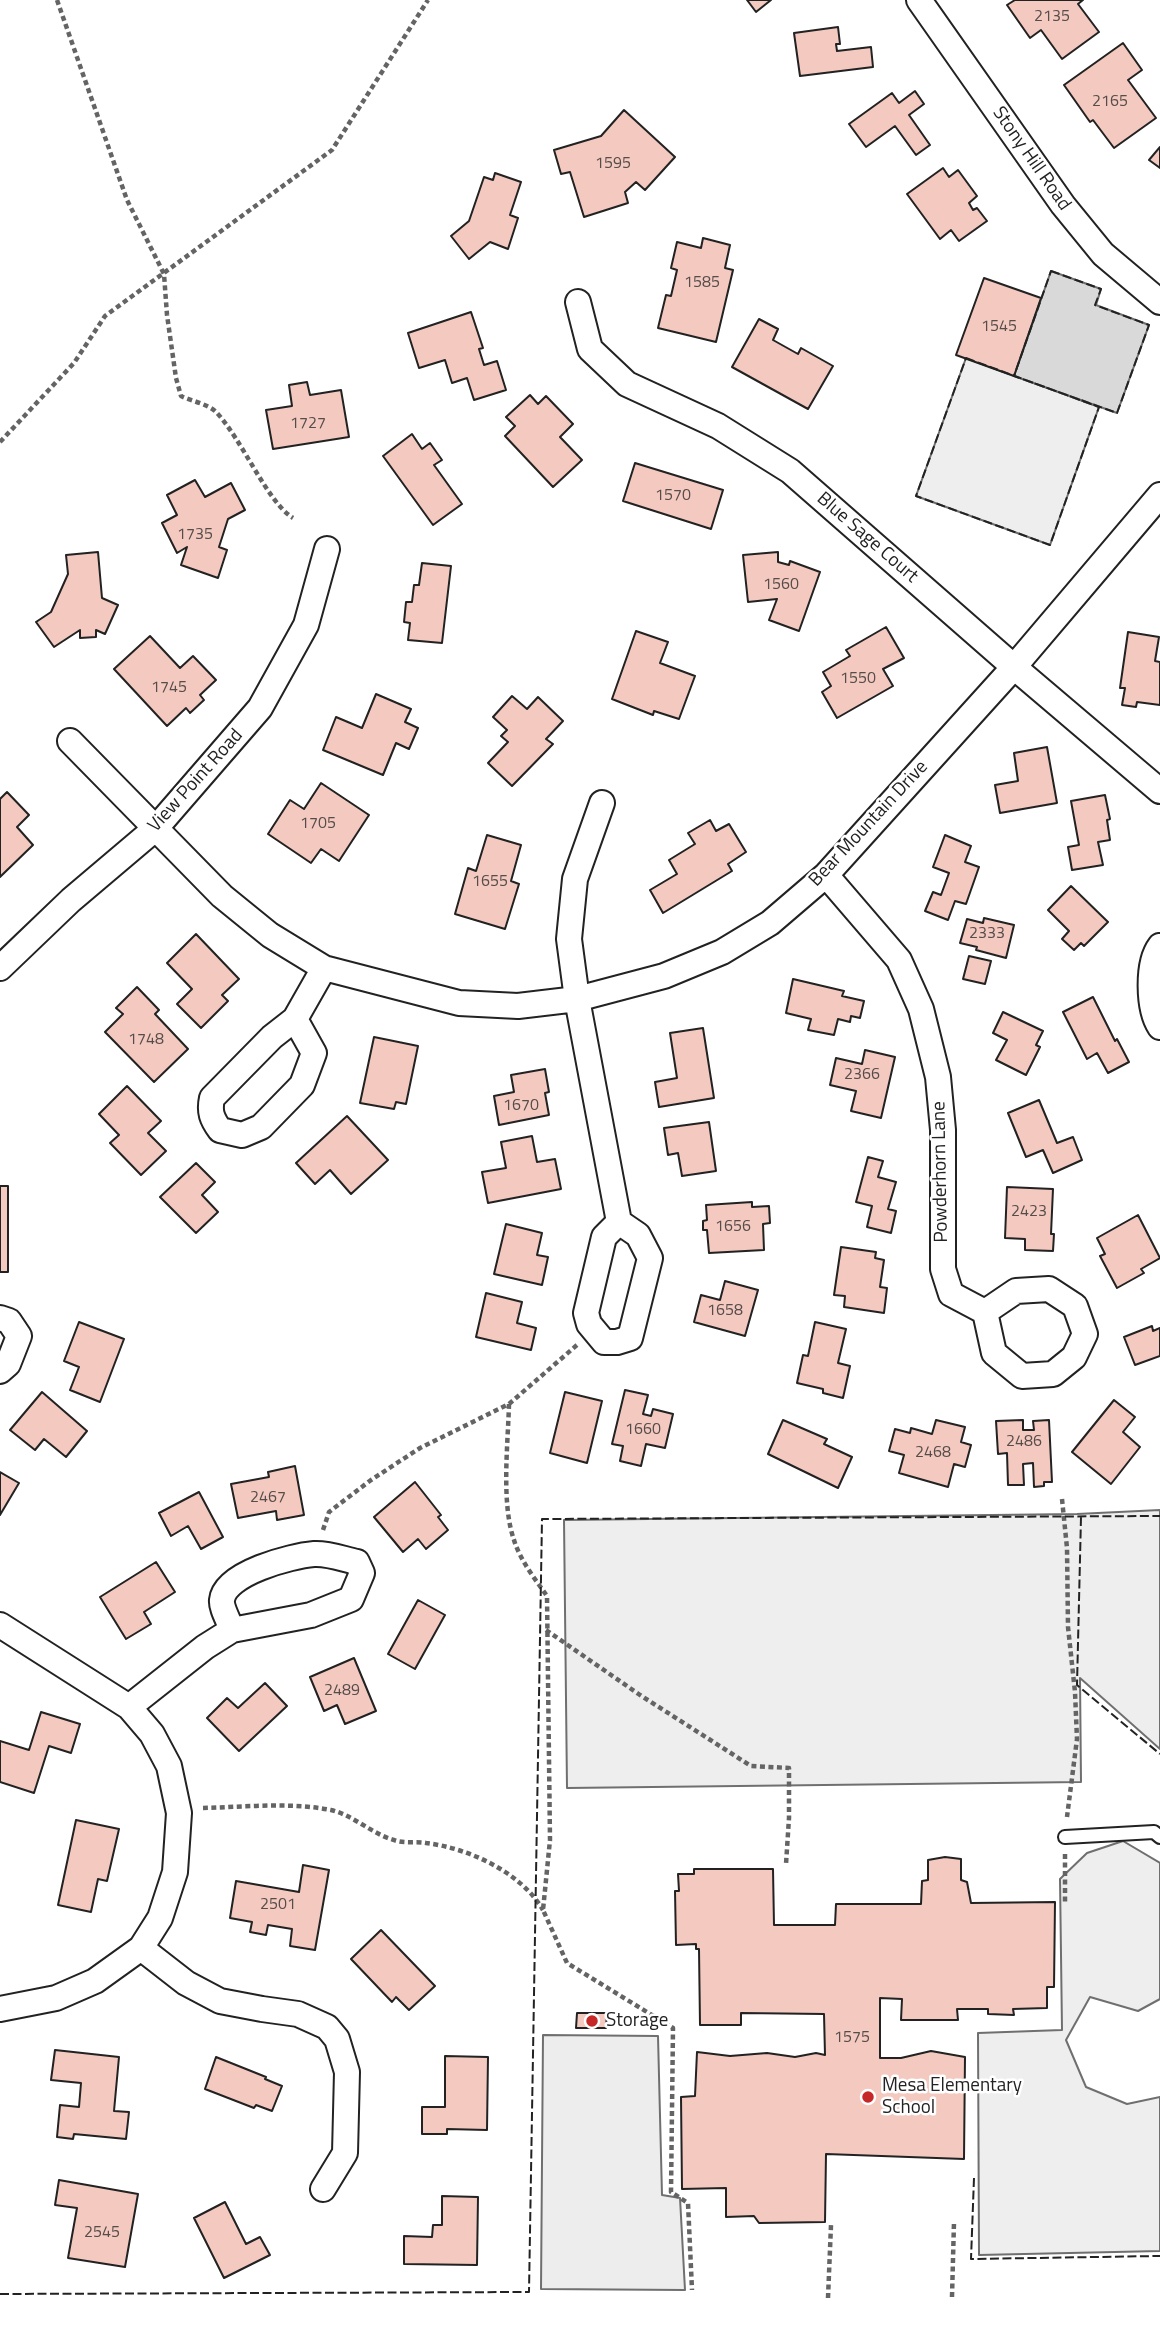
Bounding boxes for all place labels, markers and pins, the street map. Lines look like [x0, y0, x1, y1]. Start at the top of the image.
place label: Storage [606, 2010, 668, 2032]
marker: Storage [584, 2013, 600, 2029]
place label: Mesa Elementary School [882, 2075, 1022, 2119]
marker: Mesa Elementary School [860, 2089, 876, 2105]

